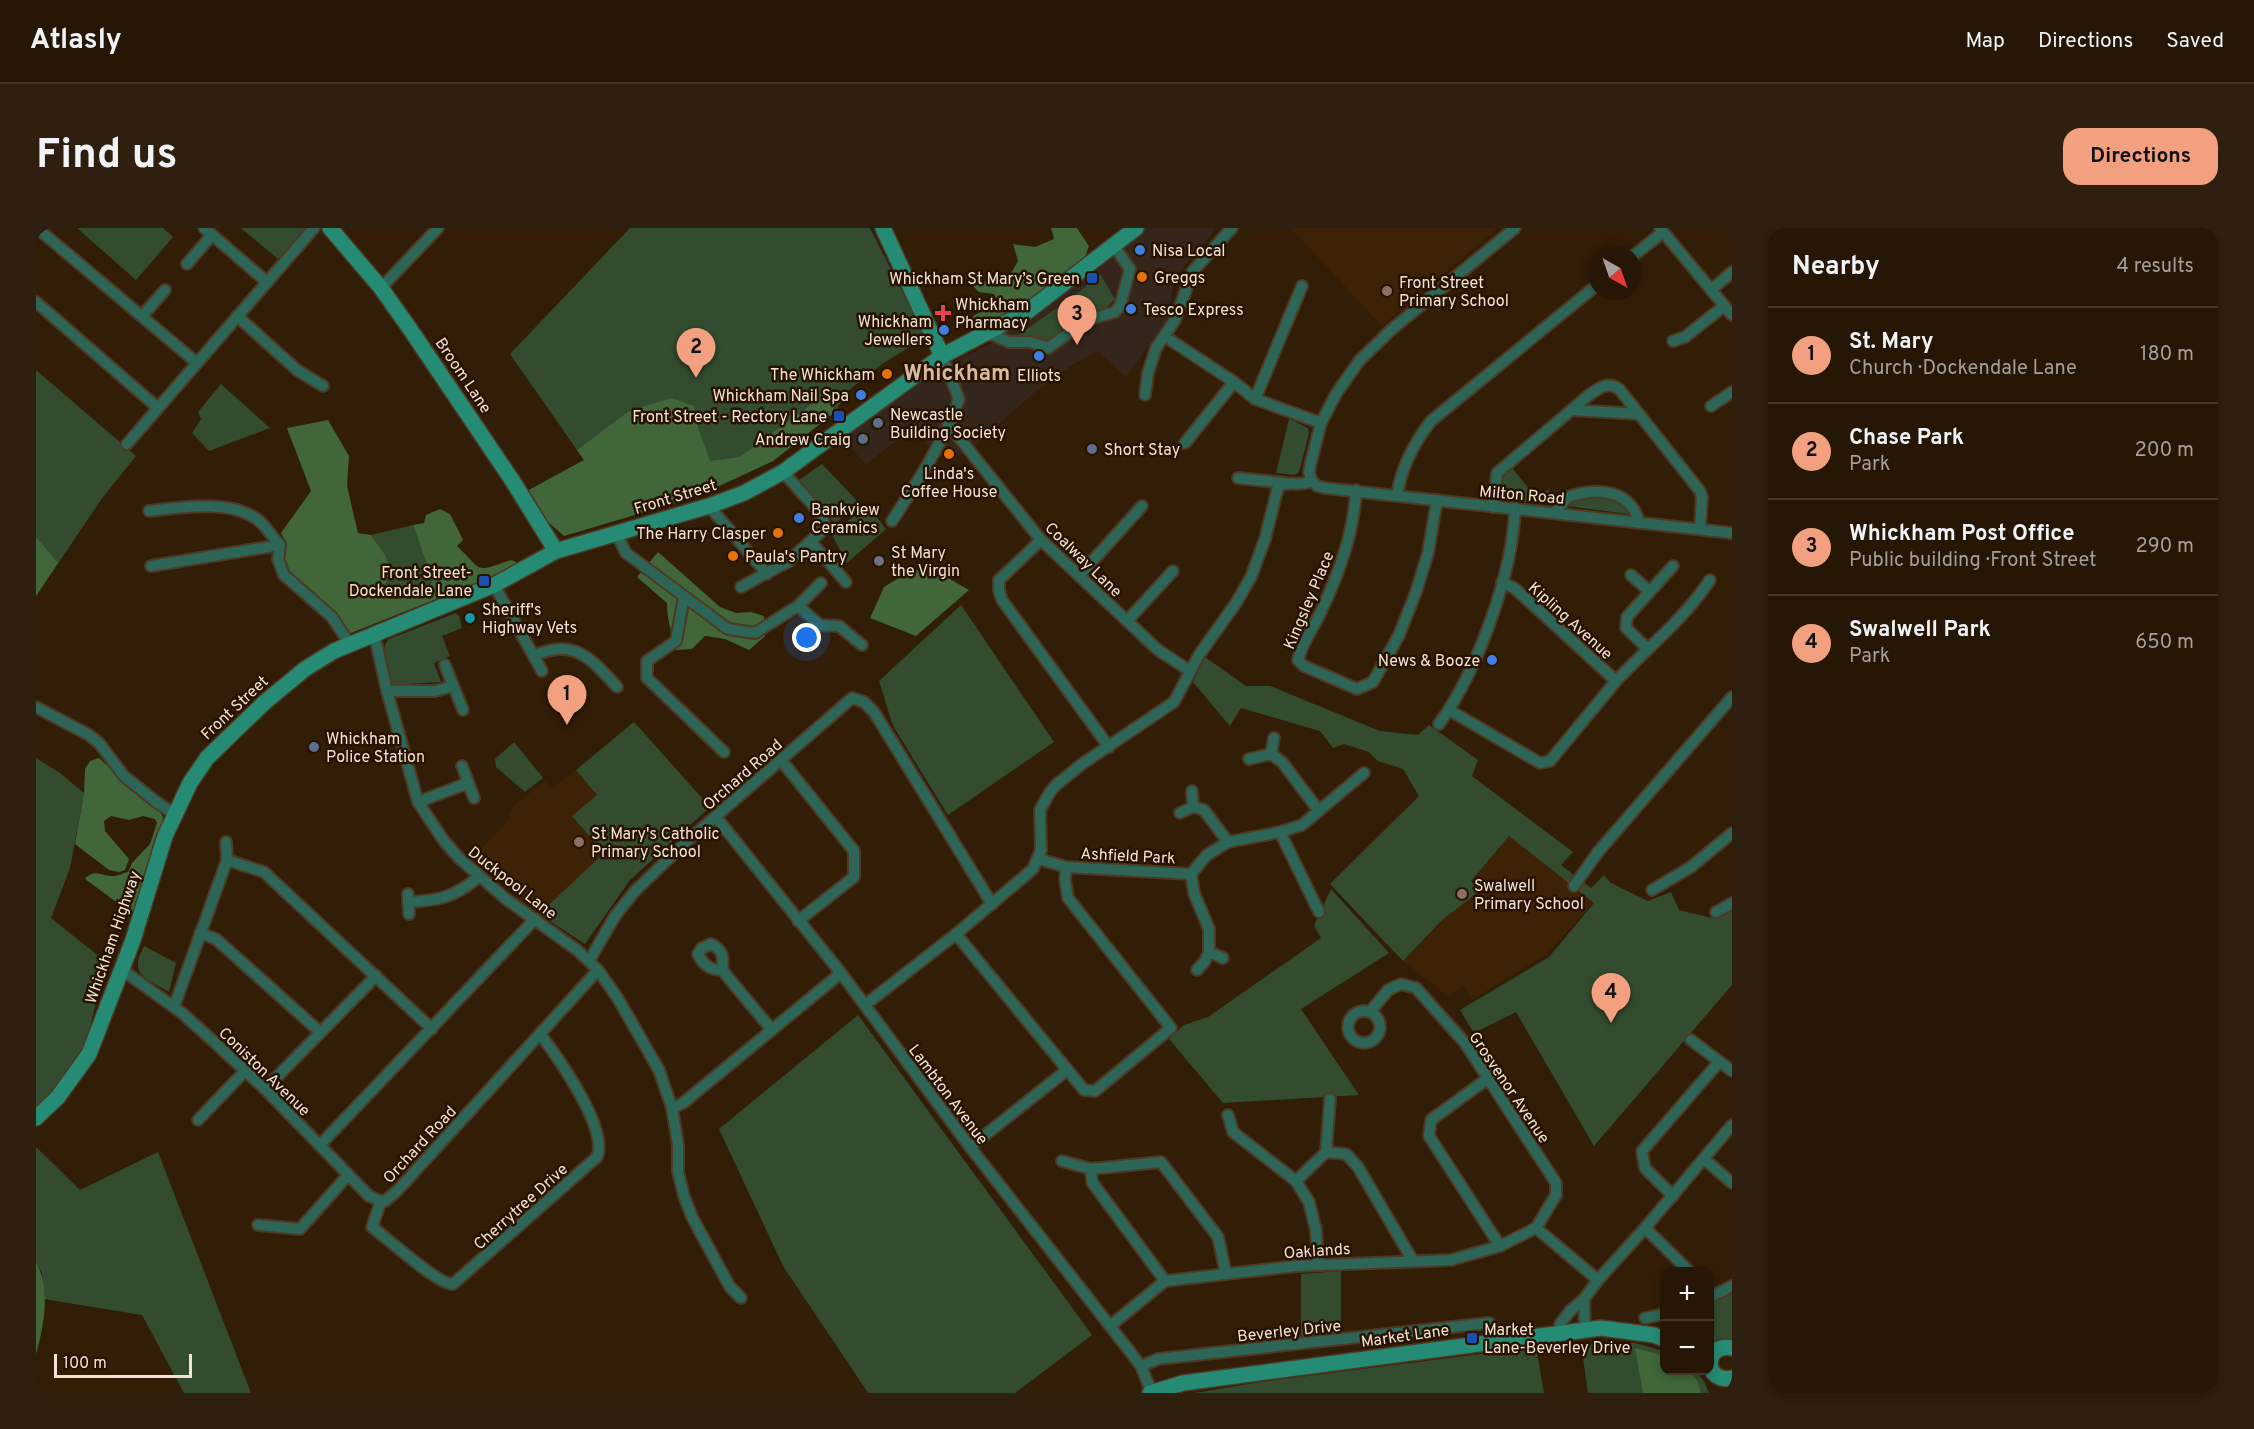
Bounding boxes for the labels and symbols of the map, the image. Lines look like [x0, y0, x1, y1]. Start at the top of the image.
place label: Nisa Local [1152, 242, 1226, 262]
marker: Nisa Local [1133, 243, 1147, 257]
north arrow [1588, 246, 1642, 300]
place label: Greggs [1154, 269, 1205, 289]
place label: Whickham St Mary’s Green [889, 270, 1080, 290]
marker: Greggs [1135, 270, 1149, 284]
marker: Whickham St Mary’s Green [1085, 271, 1099, 285]
place label: Front Street Primary School [1399, 274, 1509, 312]
marker: Front Street Primary School [1380, 284, 1394, 298]
place label: Whickham Pharmacy [955, 296, 1029, 334]
pin: 3 [1058, 296, 1096, 345]
place label: Tesco Express [1143, 301, 1244, 321]
marker: Tesco Express [1124, 302, 1138, 316]
marker: Whickham Pharmacy [936, 306, 950, 320]
place label: Whickham Jewellers [858, 313, 932, 351]
marker: Whickham Jewellers [937, 323, 951, 337]
pin: 2 [676, 328, 716, 378]
street label: Broom Lane [430, 334, 495, 418]
marker: Elliots [1032, 349, 1046, 363]
district label: Whickham [904, 361, 1010, 388]
place label: The Whickham [770, 366, 875, 386]
marker: The Whickham [880, 367, 894, 381]
place label: Elliots [1017, 367, 1061, 387]
place label: Whickham Nail Spa [712, 387, 849, 407]
marker: Whickham Nail Spa [854, 388, 868, 402]
place label: Newcastle Building Society [890, 406, 1006, 444]
place label: Front Street - Rectory Lane [632, 408, 827, 428]
marker: Front Street - Rectory Lane [832, 409, 846, 423]
marker: Newcastle Building Society [871, 416, 885, 430]
place label: Andrew Craig [755, 431, 851, 451]
marker: Andrew Craig [856, 432, 870, 446]
place label: Short Stay [1104, 441, 1180, 461]
marker: Short Stay [1085, 442, 1099, 456]
marker: Linda's Coffee House [942, 447, 956, 461]
place label: Linda's Coffee House [901, 465, 997, 503]
street label: Front Street [632, 476, 719, 520]
street label: Milton Road [1478, 482, 1565, 510]
place label: Bankview Ceramics [811, 501, 880, 539]
marker: Bankview Ceramics [792, 511, 806, 525]
street label: Coalway Lane [1040, 519, 1125, 602]
place label: The Harry Clasper [636, 525, 766, 545]
marker: The Harry Clasper [771, 526, 785, 540]
place label: St Mary the Virgin [891, 544, 960, 582]
place label: Paula's Pantry [745, 548, 847, 568]
marker: Paula's Pantry [726, 549, 740, 563]
street label: Kingsley Place [1280, 549, 1340, 653]
marker: St Mary the Virgin [872, 554, 886, 568]
place label: Front Street- Dockendale Lane [349, 564, 472, 602]
marker: Front Street- Dockendale Lane [477, 574, 491, 588]
street label: Kipling Avenue [1523, 578, 1616, 665]
place label: Sheriff's Highway Vets [482, 601, 577, 639]
marker: Sheriff's Highway Vets [463, 611, 477, 625]
your location [792, 623, 821, 652]
place label: News & Booze [1378, 652, 1480, 672]
marker: News & Booze [1485, 653, 1499, 667]
street label: Front Street [197, 672, 273, 745]
pin: 1 [548, 676, 586, 725]
place label: Whickham Police Station [326, 730, 425, 768]
street label: Orchard Road [699, 736, 787, 816]
marker: Whickham Police Station [307, 740, 321, 754]
place label: St Mary's Catholic Primary School [591, 825, 719, 863]
marker: St Mary's Catholic Primary School [572, 835, 586, 849]
street label: Duckpool Lane [463, 843, 560, 924]
street label: Ashfield Park [1080, 845, 1176, 869]
street label: Whickham Highway [82, 869, 146, 1007]
place label: Swalwell Primary School [1474, 877, 1584, 915]
marker: Swalwell Primary School [1455, 887, 1469, 901]
pin: 4 [1592, 974, 1630, 1023]
street label: Coniston Avenue [213, 1024, 314, 1121]
street label: Grosvenor Avenue [1464, 1028, 1553, 1148]
street label: Lambton Avenue [903, 1041, 992, 1149]
street label: Orchard Road [379, 1102, 462, 1188]
street label: Cherrytree Drive [470, 1160, 573, 1255]
street label: Oaklands [1283, 1240, 1351, 1264]
street label: Beverley Drive [1236, 1317, 1342, 1347]
street label: Market Lane [1360, 1321, 1451, 1353]
place label: Market Lane-Beverley Drive [1484, 1321, 1630, 1359]
marker: Market Lane-Beverley Drive [1465, 1331, 1479, 1345]
scale bar [54, 1351, 192, 1378]

